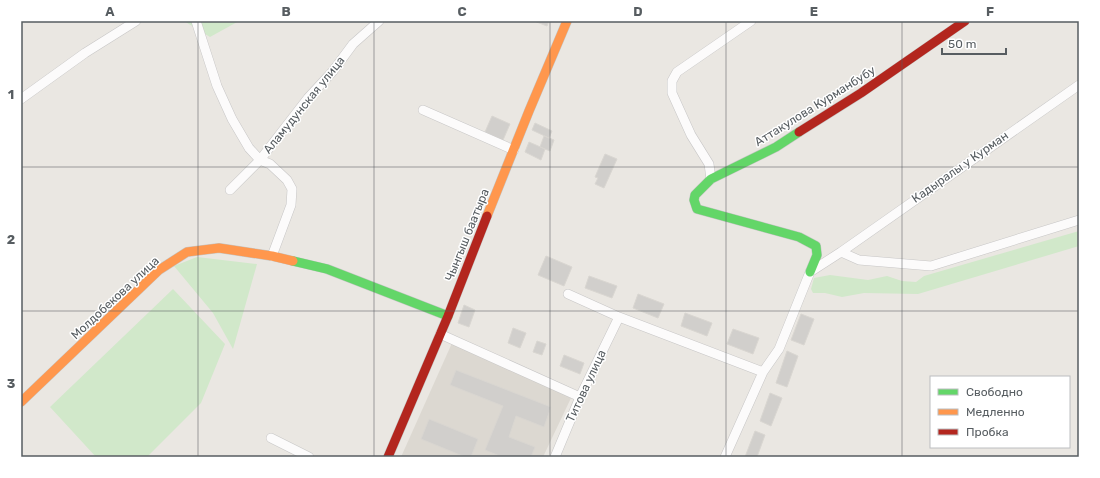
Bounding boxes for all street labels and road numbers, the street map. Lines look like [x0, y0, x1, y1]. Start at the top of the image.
street label: Аламудунская улица [260, 54, 348, 156]
street label: Аттакулова Курманбубу [752, 63, 878, 149]
street label: Кадыралы у Курман [909, 128, 1011, 206]
street label: Чынгыш баатыра [442, 187, 492, 283]
street label: Молдобекова улица [68, 254, 162, 342]
street label: Титова улица [563, 348, 609, 424]

